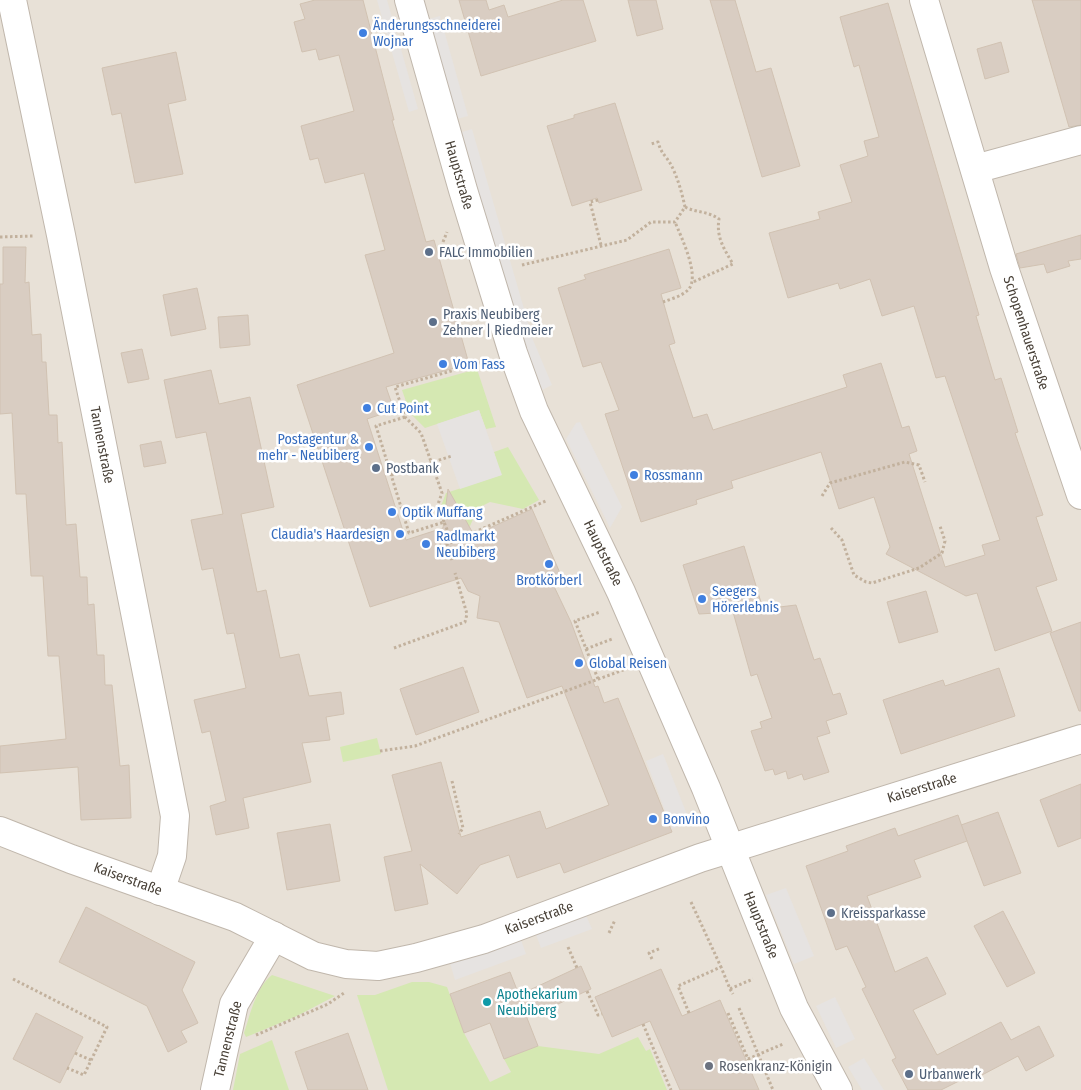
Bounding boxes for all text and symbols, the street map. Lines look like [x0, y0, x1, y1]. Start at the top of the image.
place label: Änderungsschneiderei Wojnar [373, 17, 501, 50]
marker: Änderungsschneiderei Wojnar [357, 27, 369, 39]
street label: Hauptstraße [441, 139, 477, 212]
place label: FALC Immobilien [439, 244, 533, 261]
marker: FALC Immobilien [423, 246, 435, 258]
street label: Schopenhauerstraße [1000, 274, 1052, 392]
place label: Praxis Neubiberg Zehner | Riedmeier [443, 306, 553, 339]
marker: Praxis Neubiberg Zehner | Riedmeier [427, 316, 439, 328]
place label: Vom Fass [453, 356, 505, 373]
marker: Vom Fass [437, 358, 449, 370]
place label: Cut Point [377, 400, 429, 417]
marker: Cut Point [361, 402, 373, 414]
street label: Tannenstraße [86, 405, 118, 485]
place label: Postagentur & mehr - Neubiberg [258, 431, 359, 464]
marker: Postagentur & mehr - Neubiberg [363, 441, 375, 453]
place label: Postbank [386, 460, 439, 477]
marker: Postbank [370, 462, 382, 474]
place label: Rossmann [644, 467, 703, 484]
marker: Rossmann [628, 469, 640, 481]
place label: Optik Muffang [402, 504, 483, 521]
marker: Optik Muffang [386, 506, 398, 518]
street label: Hauptstraße [580, 517, 626, 589]
place label: Claudia's Haardesign [271, 526, 390, 543]
marker: Claudia's Haardesign [394, 528, 406, 540]
place label: Radlmarkt Neubiberg [436, 528, 496, 561]
marker: Radlmarkt Neubiberg [420, 538, 432, 550]
marker: Brotkörberl [543, 558, 555, 570]
place label: Brotkörberl [516, 572, 582, 589]
place label: Seegers Hörerlebnis [712, 583, 779, 616]
marker: Seegers Hörerlebnis [696, 593, 708, 605]
place label: Global Reisen [589, 655, 667, 672]
marker: Global Reisen [573, 657, 585, 669]
street label: Kaiserstraße [885, 769, 959, 807]
place label: Bonvino [663, 811, 710, 828]
marker: Bonvino [647, 813, 659, 825]
street label: Kaiserstraße [91, 859, 165, 899]
street label: Hauptstraße [740, 889, 782, 961]
street label: Kaiserstraße [502, 898, 576, 938]
place label: Kreissparkasse [841, 905, 926, 922]
marker: Kreissparkasse [825, 907, 837, 919]
place label: Apothekarium Neubiberg [497, 986, 578, 1019]
marker: Apothekarium Neubiberg [481, 996, 493, 1008]
street label: Tannenstraße [210, 999, 246, 1079]
place label: Rosenkranz-Königin [719, 1058, 832, 1075]
marker: Rosenkranz-Königin [703, 1060, 715, 1072]
place label: Urbanwerk [919, 1066, 982, 1083]
marker: Urbanwerk [903, 1068, 915, 1080]

